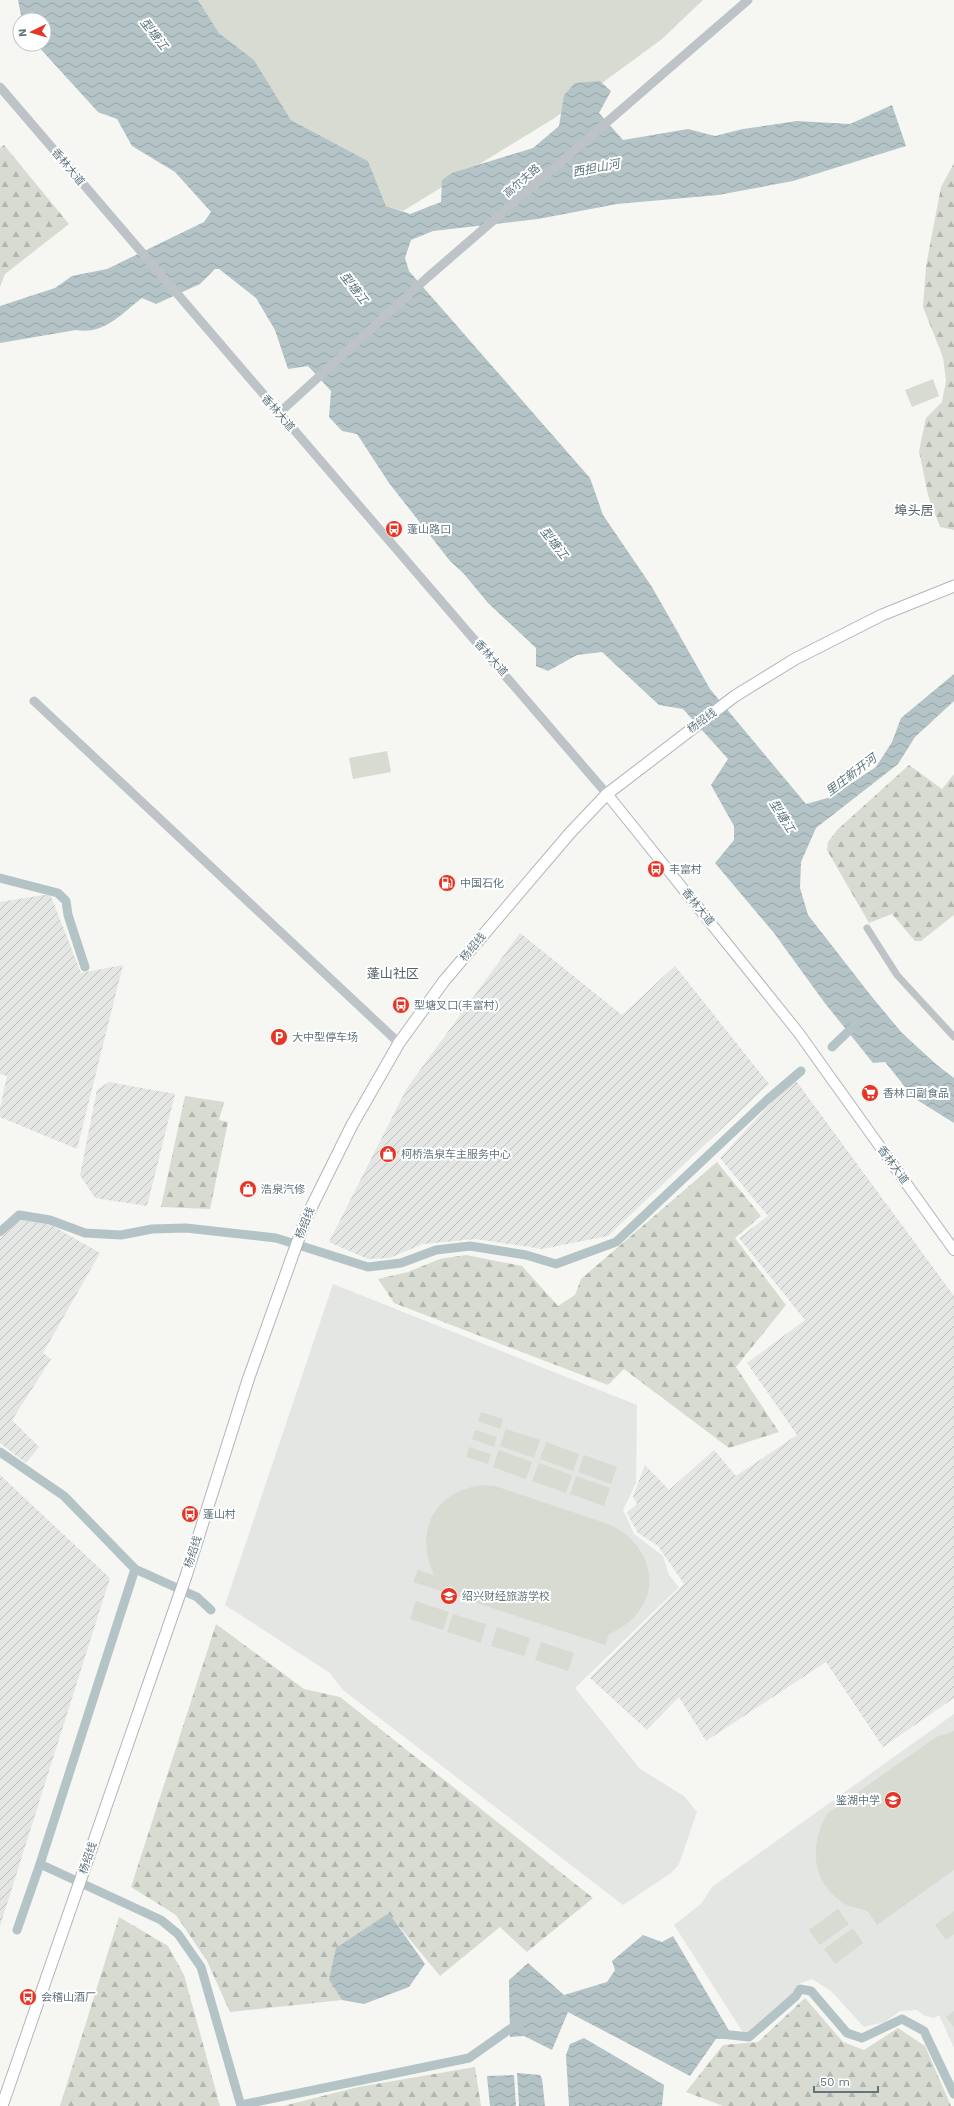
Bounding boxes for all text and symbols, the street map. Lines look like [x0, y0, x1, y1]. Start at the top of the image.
north arrow [12, 12, 52, 52]
water label: 型塘江 [137, 16, 172, 54]
text: N [16, 28, 29, 37]
street label: 香林大道 [49, 146, 87, 188]
water label: 西担山河 [571, 156, 623, 179]
street label: 高尔夫路 [501, 162, 543, 200]
water label: 型塘江 [337, 270, 372, 308]
street label: 香林大道 [259, 392, 297, 434]
district label: 埠头居 [894, 503, 934, 518]
bus stop icon: 蓬山路口 [384, 519, 404, 539]
place label: 蓬山路口 [407, 523, 451, 536]
water label: 型塘江 [537, 525, 572, 563]
street label: 香林大道 [472, 637, 510, 679]
street label: 杨绍线 [685, 706, 719, 736]
water label: 里庄新开河 [823, 750, 881, 799]
water label: 型塘江 [767, 797, 799, 837]
bus stop icon: 丰富村 [646, 859, 666, 879]
place label: 丰富村 [669, 863, 702, 876]
fuel station icon: 中国石化 [437, 873, 457, 893]
place label: 中国石化 [460, 877, 504, 890]
street label: 香林大道 [679, 886, 717, 928]
street label: 杨绍线 [457, 930, 489, 964]
district label: 蓬山社区 [367, 966, 419, 981]
bus stop icon: 型塘叉口(丰富村) [391, 995, 411, 1015]
place label: 型塘叉口(丰富村) [414, 999, 499, 1012]
parking icon: 大中型停车场 [269, 1027, 289, 1047]
place label: 大中型停车场 [292, 1031, 358, 1044]
supermarket icon: 香林口副食品 [860, 1083, 880, 1103]
place label: 香林口副食品 [883, 1087, 949, 1100]
street label: 香林大道 [875, 1143, 911, 1187]
shop icon: 柯桥浩泉车主服务中心 [378, 1144, 398, 1164]
place label: 柯桥浩泉车主服务中心 [401, 1148, 511, 1161]
shop icon: 浩泉汽修 [238, 1179, 258, 1199]
place label: 浩泉汽修 [261, 1183, 305, 1196]
street label: 杨绍线 [293, 1205, 317, 1241]
bus stop icon: 蓬山村 [180, 1504, 200, 1524]
place label: 蓬山村 [203, 1508, 236, 1521]
street label: 杨绍线 [182, 1534, 204, 1570]
school or university icon: 绍兴财经旅游学校 [439, 1586, 459, 1606]
place label: 绍兴财经旅游学校 [462, 1590, 550, 1603]
school or university icon: 鉴湖中学 [883, 1790, 903, 1810]
place label: 鉴湖中学 [836, 1794, 880, 1807]
street label: 杨绍线 [76, 1840, 100, 1876]
bus stop icon: 会稽山酒厂 [18, 1987, 38, 2007]
place label: 会稽山酒厂 [41, 1991, 96, 2004]
scale bar [814, 2068, 878, 2094]
text: 50 m [820, 2075, 850, 2089]

